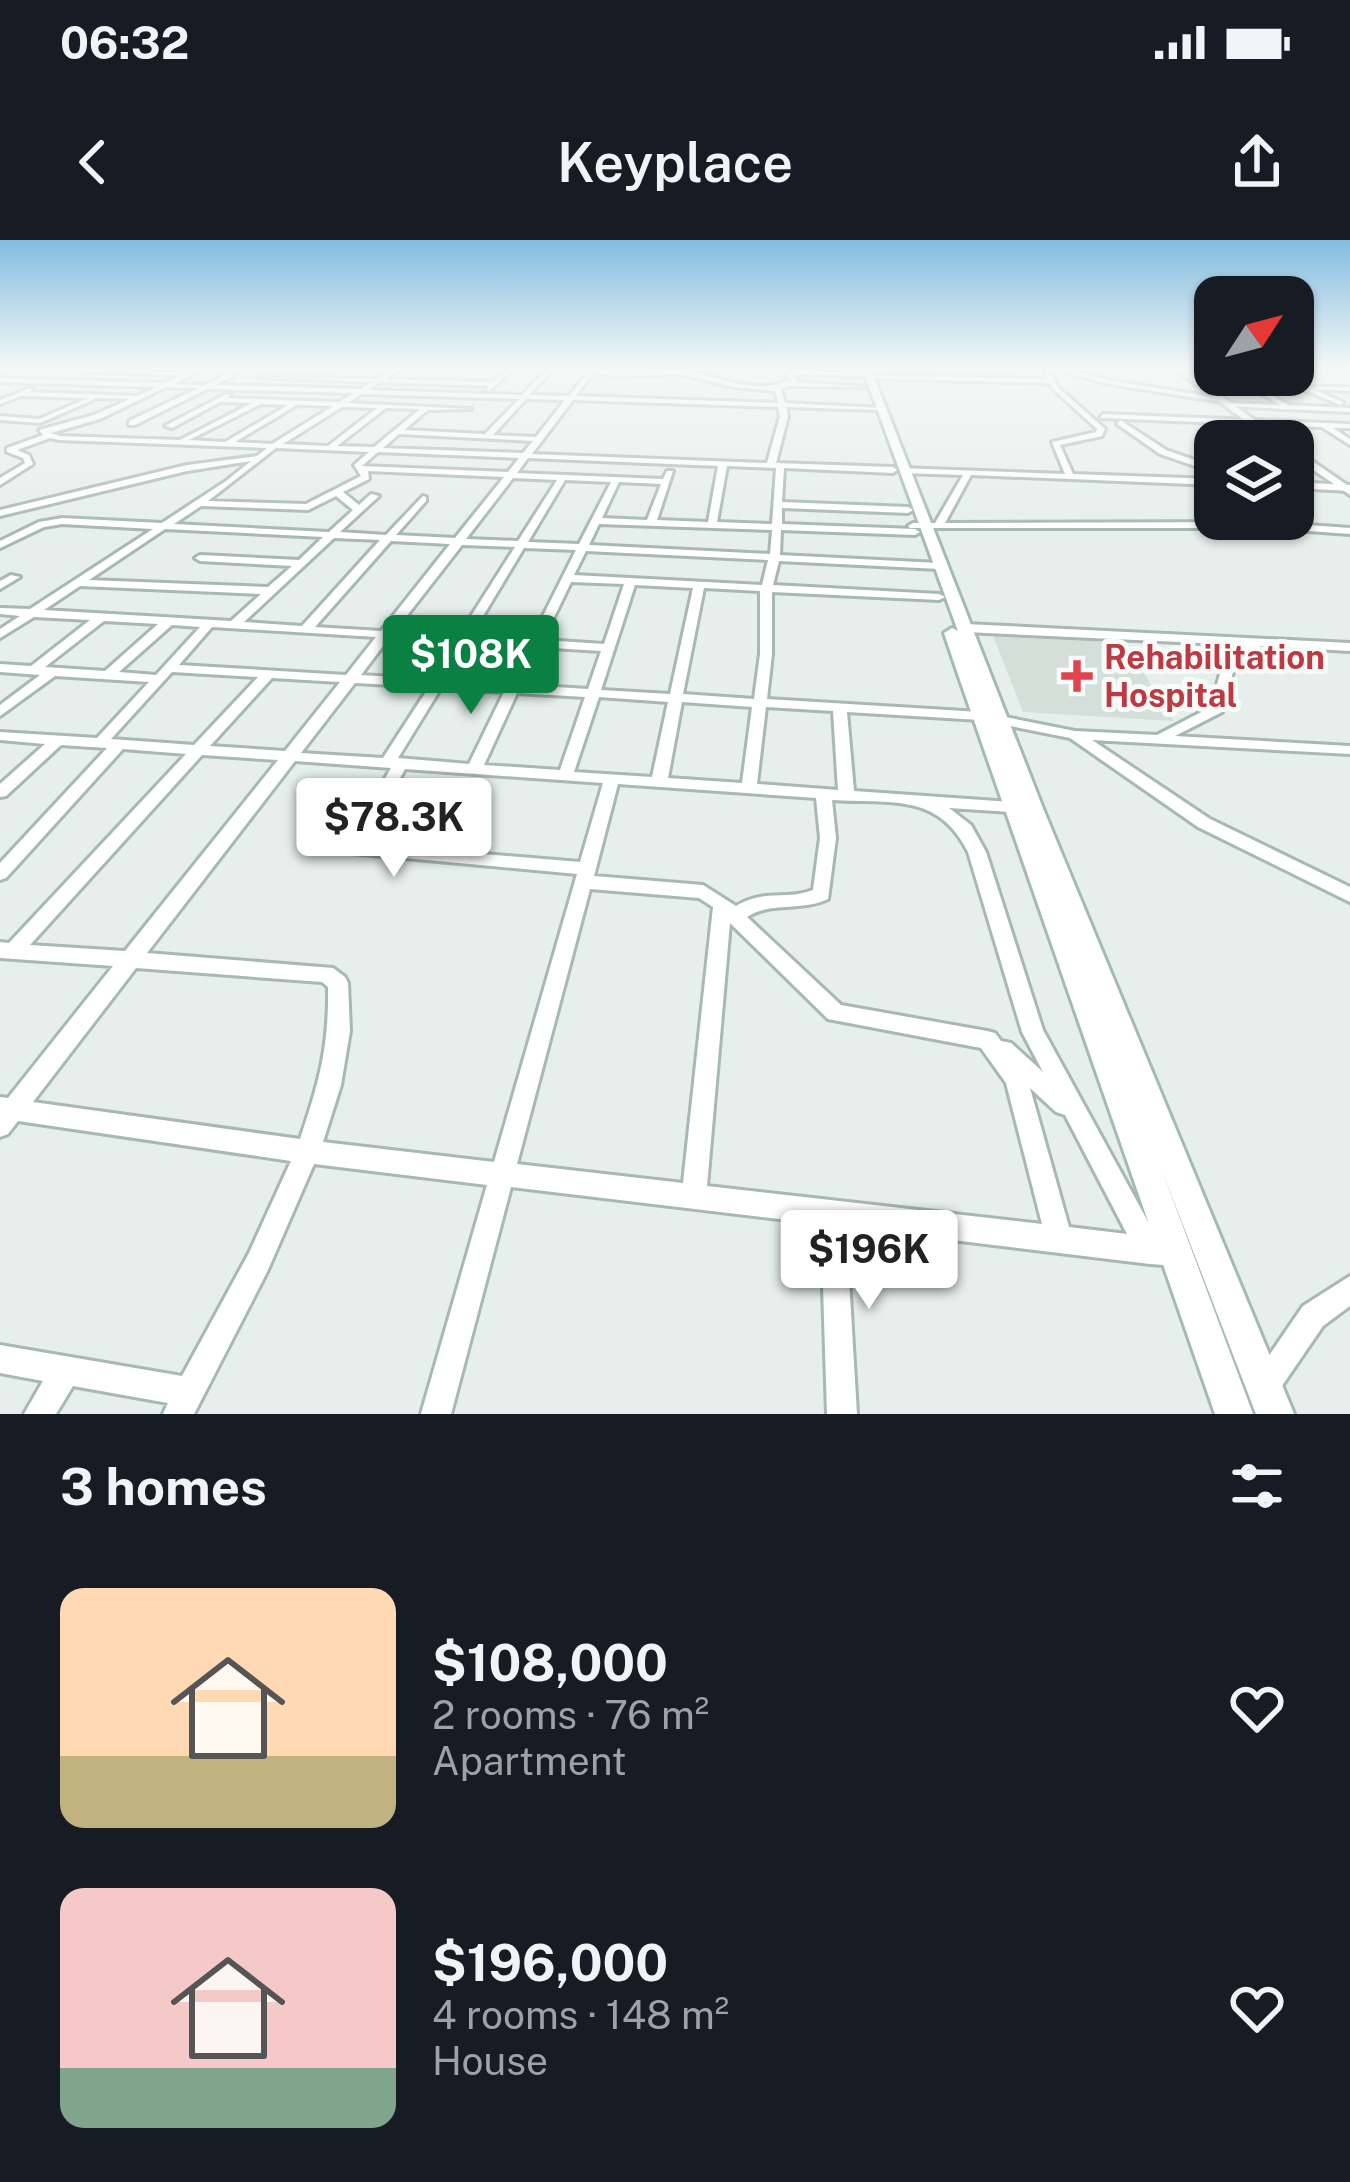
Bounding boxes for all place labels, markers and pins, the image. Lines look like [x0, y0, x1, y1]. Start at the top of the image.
pin: $108K [387, 615, 555, 717]
place label: Rehabilitation Hospital [1104, 638, 1325, 714]
marker: Rehabilitation Hospital [1061, 660, 1093, 692]
pin: $78.3K [296, 778, 492, 880]
pin: $196K [785, 1210, 953, 1312]

